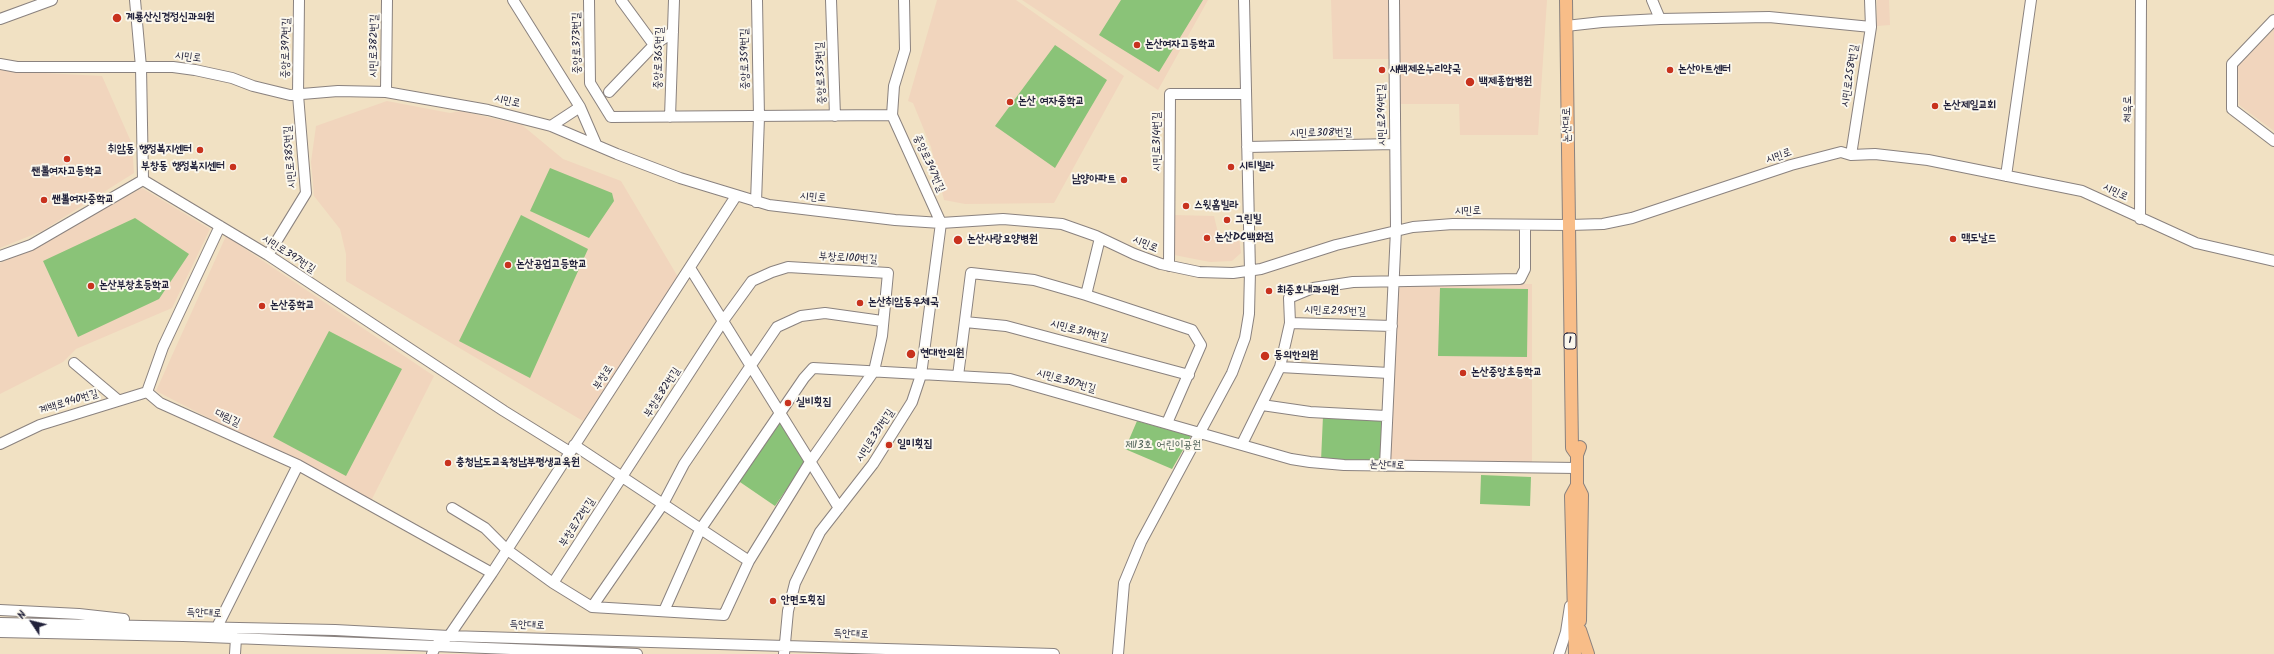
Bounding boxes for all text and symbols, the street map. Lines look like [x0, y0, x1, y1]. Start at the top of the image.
place label: 계룡산신경정신과의원 [126, 11, 215, 25]
marker: 계룡산신경정신과의원 [111, 12, 123, 24]
street label: 중앙로373번길 [571, 12, 585, 74]
street label: 시민로382번길 [368, 14, 382, 78]
street label: 중앙로397번길 [280, 17, 294, 79]
street label: 중앙로365번길 [652, 27, 668, 89]
street label: 중앙로359번길 [739, 28, 753, 90]
place label: 논산여자고등학교 [1145, 38, 1216, 52]
marker: 논산여자고등학교 [1132, 40, 1142, 50]
street label: 중앙로353번길 [814, 41, 830, 105]
street label: 시민로258번길 [1840, 44, 1862, 108]
street label: 시민로 [174, 50, 202, 66]
place label: 새백제온누리약국 [1390, 63, 1461, 77]
place label: 논산아트센터 [1678, 63, 1731, 77]
marker: 새백제온누리약국 [1377, 65, 1387, 75]
marker: 논산아트센터 [1665, 65, 1675, 75]
place label: 백제종합병원 [1479, 75, 1532, 89]
marker: 백제종합병원 [1464, 76, 1476, 88]
street label: 시민로294번길 [1376, 84, 1390, 146]
street label: 시민로 [493, 93, 521, 111]
place label: 논산 여자중학교 [1018, 95, 1084, 109]
street label: 체육로 [2122, 96, 2136, 122]
marker: 논산 여자중학교 [1005, 97, 1015, 107]
place label: 논산제일교회 [1943, 99, 1996, 113]
marker: 논산제일교회 [1930, 101, 1940, 111]
street label: 논산대로 [1561, 107, 1575, 143]
street label: 시민로314번길 [1151, 112, 1165, 172]
street label: 시민로385번길 [282, 125, 300, 189]
street label: 시민로308번길 [1290, 127, 1352, 141]
street label: 중앙로347번길 [909, 133, 947, 195]
place label: 취암동 행정복지센터 [108, 143, 192, 157]
marker: 취암동 행정복지센터 [195, 145, 205, 155]
street label: 시민로 [1764, 146, 1794, 168]
marker: 쌘뽈여자고등학교 [62, 154, 72, 164]
place label: 부창동 행정복지센터 [141, 160, 225, 174]
place label: 시티빌라 [1239, 160, 1274, 174]
marker: 부창동 행정복지센터 [228, 162, 238, 172]
marker: 시티빌라 [1226, 162, 1236, 172]
place label: 쌘뽈여자고등학교 [32, 165, 102, 179]
place label: 남양아파트 [1072, 173, 1116, 187]
marker: 남양아파트 [1119, 175, 1129, 185]
street label: 시민로 [2100, 181, 2130, 205]
street label: 시민로 [799, 190, 827, 206]
place label: 쌘뽈여자중학교 [52, 193, 114, 207]
marker: 쌘뽈여자중학교 [39, 195, 49, 205]
place label: 스윗홈빌라 [1194, 199, 1238, 213]
marker: 스윗홈빌라 [1181, 201, 1191, 211]
street label: 시민로 [1455, 205, 1481, 219]
place label: 그린빌 [1235, 213, 1262, 227]
marker: 그린빌 [1222, 215, 1232, 225]
place label: 논산DC백화점 [1215, 231, 1273, 245]
place label: 맥도날드 [1961, 232, 1996, 246]
street label: 시민로397번길 [259, 233, 317, 277]
place label: 논산사랑요양병원 [967, 233, 1038, 247]
marker: 논산DC백화점 [1202, 233, 1212, 243]
marker: 논산사랑요양병원 [952, 234, 964, 246]
street label: 시민로 [1130, 234, 1160, 256]
marker: 맥도날드 [1948, 234, 1958, 244]
street label: 부창로100번길 [818, 251, 878, 267]
place label: 논산공업고등학교 [516, 258, 587, 272]
marker: 논산공업고등학교 [503, 260, 513, 270]
place label: 논산부창초등학교 [99, 279, 170, 293]
marker: 논산부창초등학교 [86, 281, 96, 291]
place label: 최중호내과의원 [1277, 284, 1339, 298]
marker: 최중호내과의원 [1264, 286, 1274, 296]
place label: 논산취암동우체국 [868, 296, 939, 310]
marker: 논산취암동우체국 [855, 298, 865, 308]
place label: 논산중학교 [270, 299, 314, 313]
marker: 논산중학교 [257, 301, 267, 311]
street label: 시민로295번길 [1304, 304, 1366, 320]
street label: 시민로319번길 [1049, 318, 1109, 346]
road number: 1 [1564, 333, 1576, 349]
place label: 현대한의원 [920, 347, 964, 361]
marker: 현대한의원 [905, 348, 917, 360]
place label: 동의한의원 [1274, 349, 1318, 363]
marker: 동의한의원 [1259, 350, 1271, 362]
street label: 부창로 [591, 363, 617, 393]
street label: 부창로82번길 [642, 365, 684, 421]
place label: 논산중앙초등학교 [1471, 366, 1542, 380]
street label: 시민로307번길 [1035, 367, 1097, 397]
marker: 논산중앙초등학교 [1458, 368, 1468, 378]
street label: 계백로940번길 [38, 388, 100, 418]
place label: 실비횟집 [796, 396, 831, 410]
marker: 실비횟집 [783, 398, 793, 408]
street label: 대림길 [212, 407, 242, 431]
street label: 시민로331번길 [854, 407, 898, 465]
place label: 일미횟집 [897, 438, 932, 452]
park label: 제13호 어린이공원 [1125, 439, 1201, 453]
marker: 일미횟집 [884, 440, 894, 450]
place label: 충청남도교육청남부평생교육원 [456, 456, 580, 470]
marker: 충청남도교육청남부평생교육원 [443, 458, 453, 468]
street label: 논산대로 [1369, 459, 1405, 473]
street label: 부창로72번길 [557, 496, 599, 550]
place label: 안면도횟집 [781, 594, 825, 608]
marker: 안면도횟집 [768, 596, 778, 606]
north arrow [12, 602, 52, 642]
text: N [13, 607, 32, 623]
street label: 득안대로 [186, 607, 222, 621]
street label: 득안대로 [509, 619, 545, 633]
street label: 득안대로 [833, 628, 869, 642]

